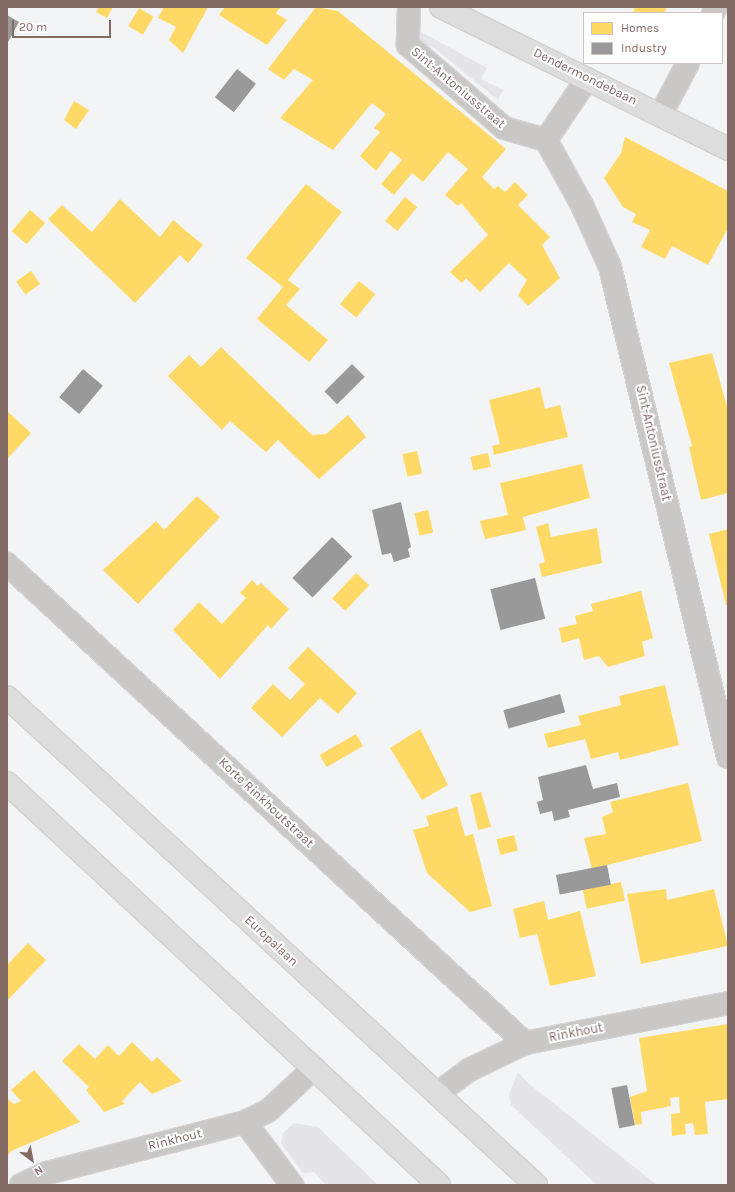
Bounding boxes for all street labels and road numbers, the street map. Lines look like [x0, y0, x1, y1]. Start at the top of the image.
street label: Sint-Antoniusstraat [408, 44, 508, 132]
street label: Dendermondebaan [531, 45, 639, 109]
street label: Sint-Antoniusstraat [632, 384, 674, 502]
street label: Korte Rinkhoutstraat [215, 755, 317, 851]
street label: Europalaan [241, 912, 301, 970]
street label: Rinkhout [548, 1020, 604, 1046]
street label: Rinkhout [147, 1126, 203, 1154]

